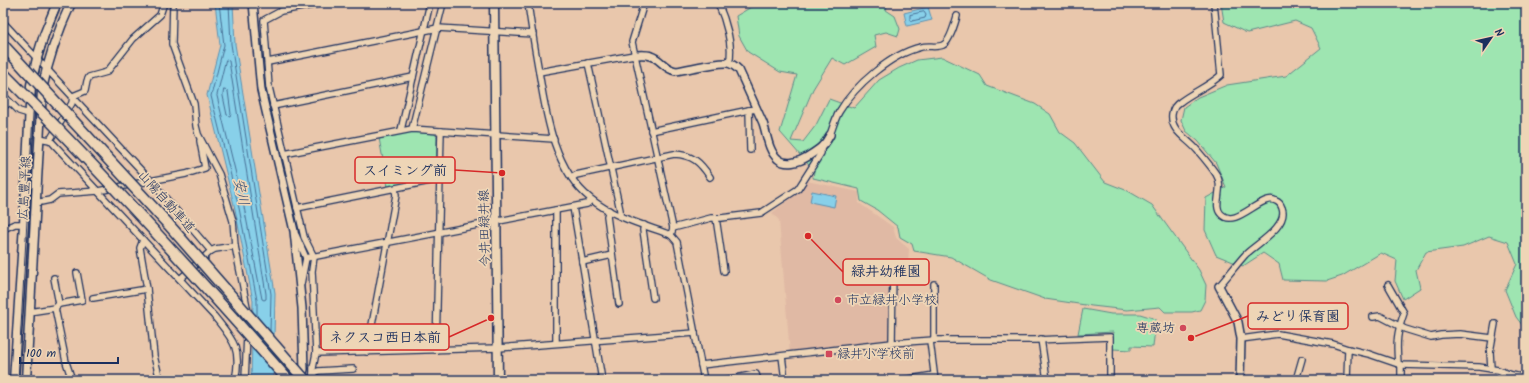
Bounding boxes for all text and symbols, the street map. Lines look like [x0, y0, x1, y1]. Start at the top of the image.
north arrow [1471, 18, 1511, 58]
text: N [1489, 25, 1508, 41]
street label: 広島豊平線 [13, 154, 37, 221]
callout: スイミング前 [355, 157, 455, 183]
text: スイミング前 [363, 160, 447, 182]
street label: 山陽自動車道 [132, 166, 200, 238]
water label: 安川 [227, 176, 255, 208]
street label: 今井田緑井線 [474, 188, 496, 267]
callout: 緑井幼稚園 [843, 259, 929, 285]
text: 緑井幼稚園 [851, 261, 921, 283]
place label: 市立緑井小学校 [846, 290, 937, 311]
marker: 市立緑井小学校 [833, 295, 843, 305]
callout: みどり保育園 [1248, 303, 1348, 329]
text: みどり保育園 [1256, 306, 1340, 328]
place label: 専蔵坊 [1136, 318, 1175, 339]
marker: 専蔵坊 [1178, 323, 1188, 333]
callout: ネクスコ西日本前 [321, 324, 449, 350]
text: ネクスコ西日本前 [329, 327, 441, 349]
scale bar [20, 339, 118, 365]
text: 100 m [26, 344, 57, 363]
place label: 緑井小学校前 [837, 344, 915, 365]
marker: 緑井小学校前 [824, 349, 834, 359]

